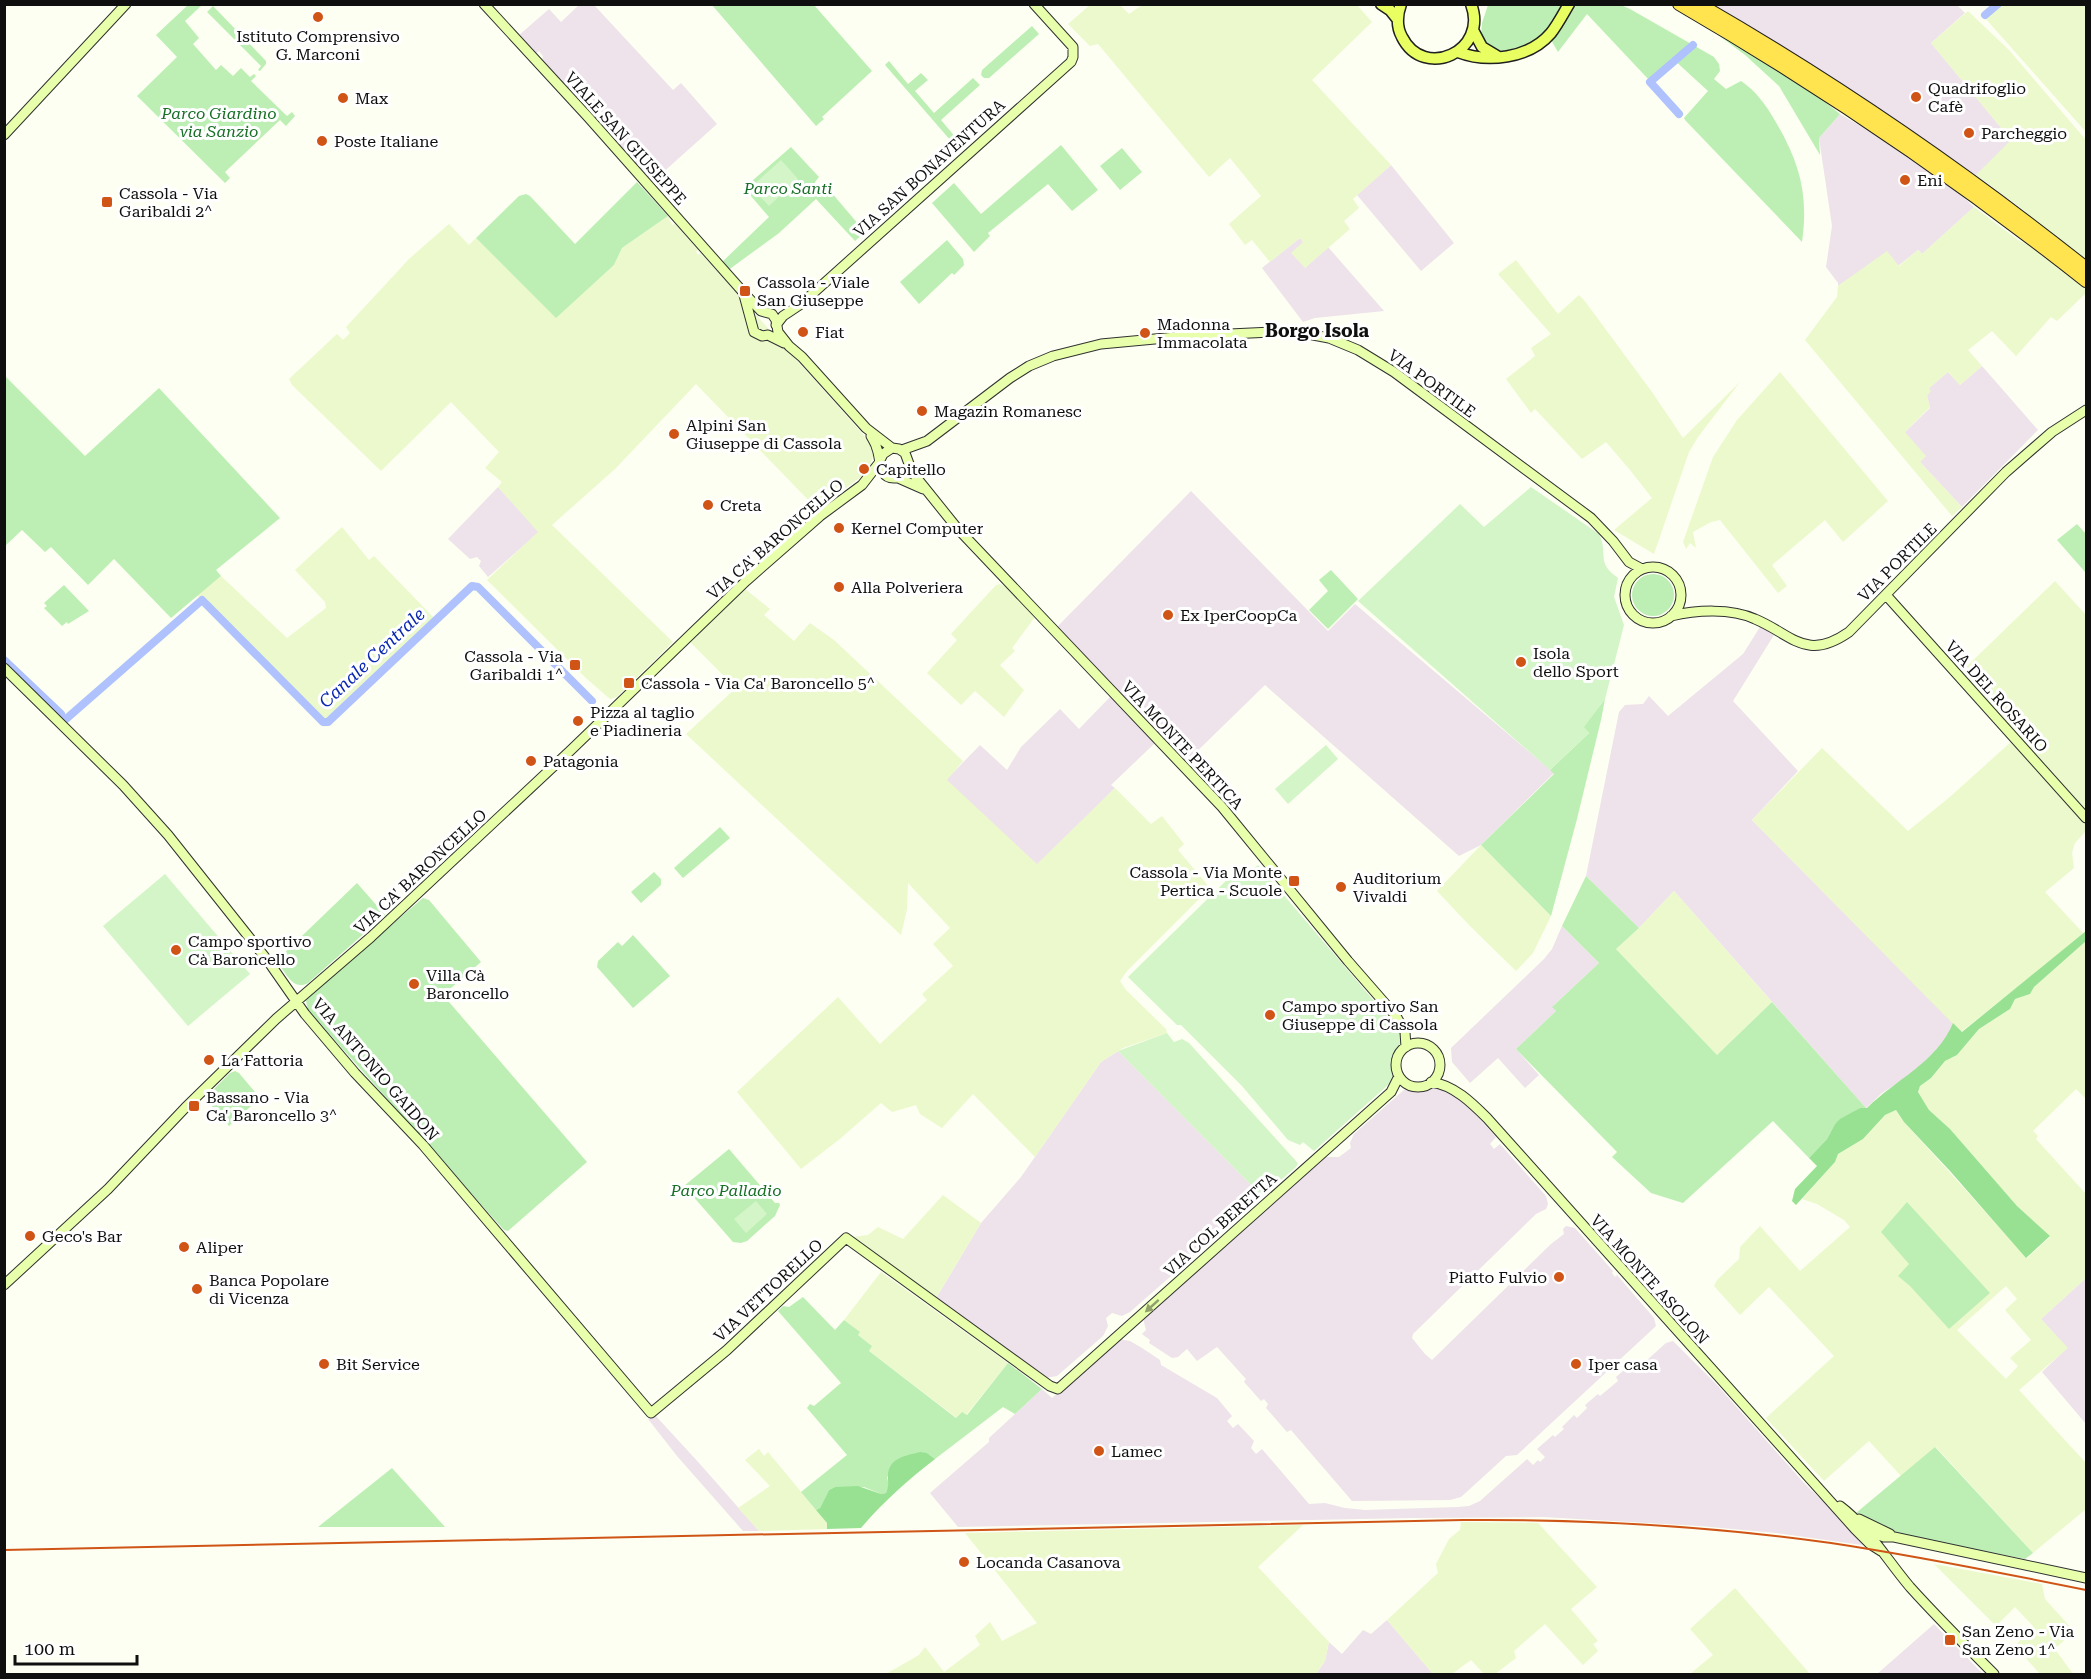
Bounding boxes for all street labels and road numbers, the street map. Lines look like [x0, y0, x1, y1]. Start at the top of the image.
street label: VIALE SAN GIUSEPPE [561, 68, 690, 209]
street label: VIA SAN BONAVENTURA [850, 95, 1009, 241]
street label: VIA PORTILE [1384, 345, 1479, 421]
street label: VIA CA' BARONCELLO [703, 475, 847, 604]
street label: VIA PORTILE [1854, 519, 1941, 606]
street label: VIA DEL ROSARIO [1942, 637, 2052, 756]
street label: VIA MONTE PERTICA [1118, 677, 1248, 814]
street label: VIA CA' BARONCELLO [350, 805, 490, 938]
street label: VIA ANTONIO GAIDON [309, 994, 443, 1145]
street label: VIA COL BERETTA [1160, 1168, 1281, 1280]
street label: VIA MONTE ASOLON [1586, 1211, 1713, 1348]
street label: VIA VETTORELLO [710, 1235, 827, 1346]

